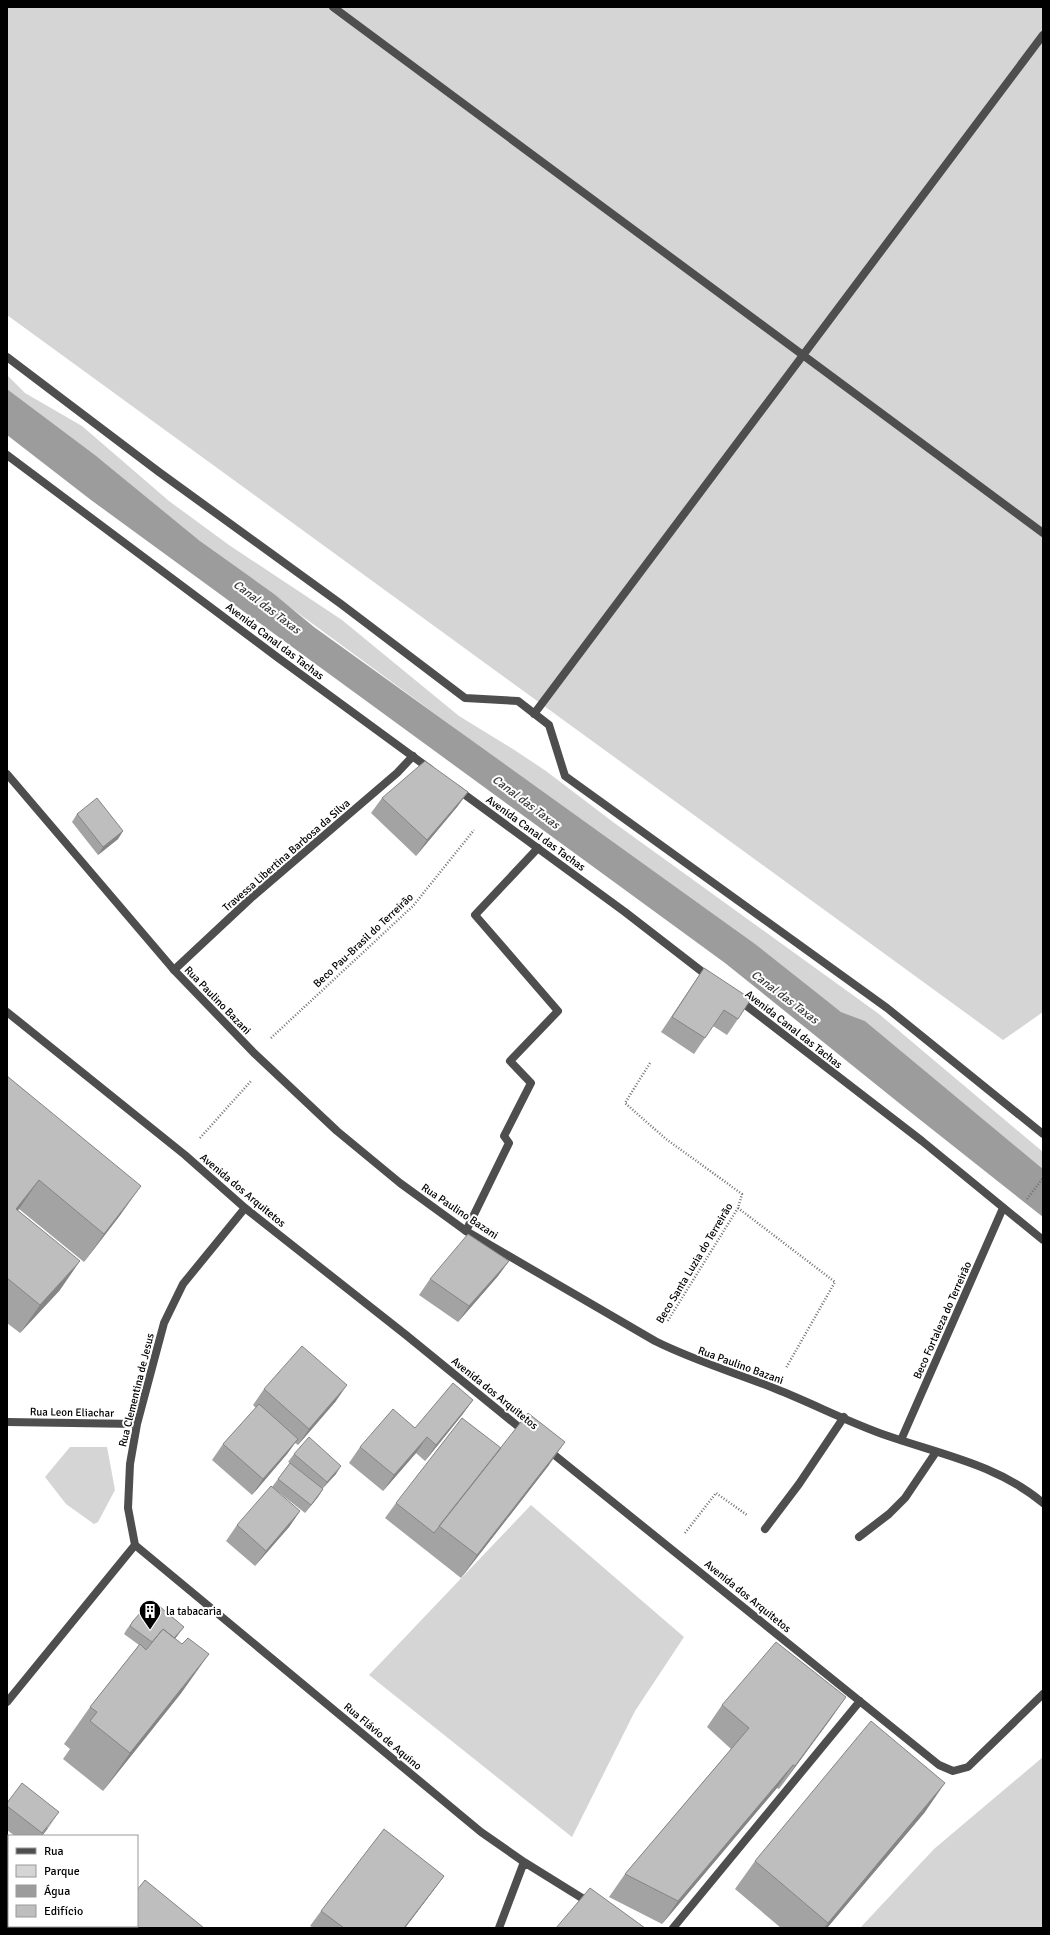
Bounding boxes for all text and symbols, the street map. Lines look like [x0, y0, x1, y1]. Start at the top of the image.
water label: Canal das Taxas [230, 577, 305, 639]
street label: Avenida Canal das Tachas [223, 600, 326, 683]
water label: Canal das Taxas [489, 772, 564, 834]
street label: Avenida Canal das Tachas [484, 793, 588, 874]
street label: Travessa Libertina Barbosa da Silva [220, 796, 353, 914]
street label: Beco Pau-Brasil do Terreirão [311, 890, 416, 990]
street label: Rua Paulino Bazani [182, 963, 254, 1037]
water label: Canal das Taxas [748, 967, 823, 1029]
street label: Avenida Canal das Tachas [743, 988, 845, 1071]
street label: Avenida dos Arquitetos [197, 1151, 288, 1230]
street label: Rua Paulino Bazani [419, 1181, 501, 1242]
street label: Beco Santa Luzia do Terreirão [653, 1201, 736, 1326]
street label: Beco Fortaleza do Terreirão [911, 1259, 974, 1381]
street label: Rua Clementina de Jesus [116, 1332, 157, 1448]
street label: Rua Paulino Bazani [696, 1344, 785, 1387]
street label: Avenida dos Arquitetos [449, 1355, 541, 1432]
street label: Rua Leon Eliachar [30, 1405, 114, 1420]
street label: Avenida dos Arquitetos [702, 1558, 794, 1635]
building icon: la tabacaria [137, 1598, 163, 1631]
place label: la tabacaria [166, 1605, 222, 1618]
street label: Rua Flávio de Aquino [341, 1700, 424, 1773]
legend [8, 1835, 138, 1927]
text: Rua [44, 1844, 64, 1859]
text: Parque [44, 1864, 80, 1879]
text: Água [44, 1884, 70, 1899]
text: Edifício [44, 1904, 83, 1919]

